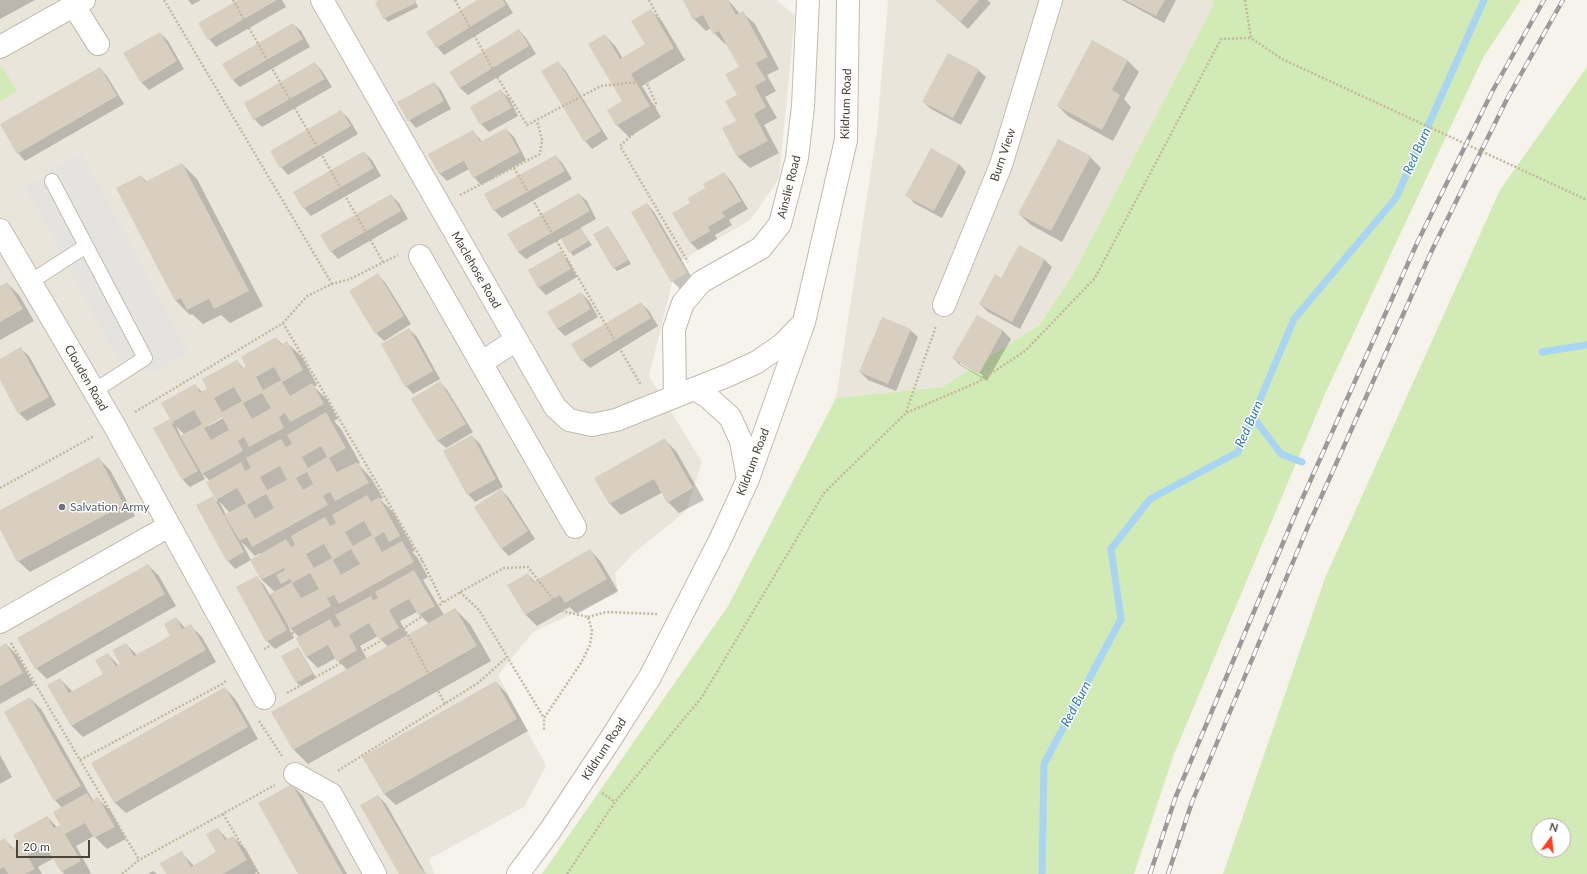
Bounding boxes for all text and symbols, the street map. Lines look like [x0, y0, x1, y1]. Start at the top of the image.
street label: Kildrum Road [838, 68, 854, 140]
water label: Red Burn [1400, 125, 1434, 177]
street label: Burn View [987, 127, 1019, 183]
street label: Ainslie Road [774, 154, 804, 220]
street label: Maclehose Road [448, 229, 504, 311]
street label: Clouden Road [61, 342, 111, 414]
water label: Red Burn [1232, 398, 1266, 450]
street label: Kildrum Road [734, 426, 772, 498]
place label: Salvation Army [70, 500, 150, 514]
marker: Salvation Army [57, 502, 67, 512]
water label: Red Burn [1058, 679, 1094, 729]
street label: Kildrum Road [579, 715, 629, 783]
north arrow [1531, 818, 1571, 858]
text: N [1548, 820, 1560, 834]
scale bar [18, 832, 92, 858]
text: 20 m [23, 839, 50, 854]

